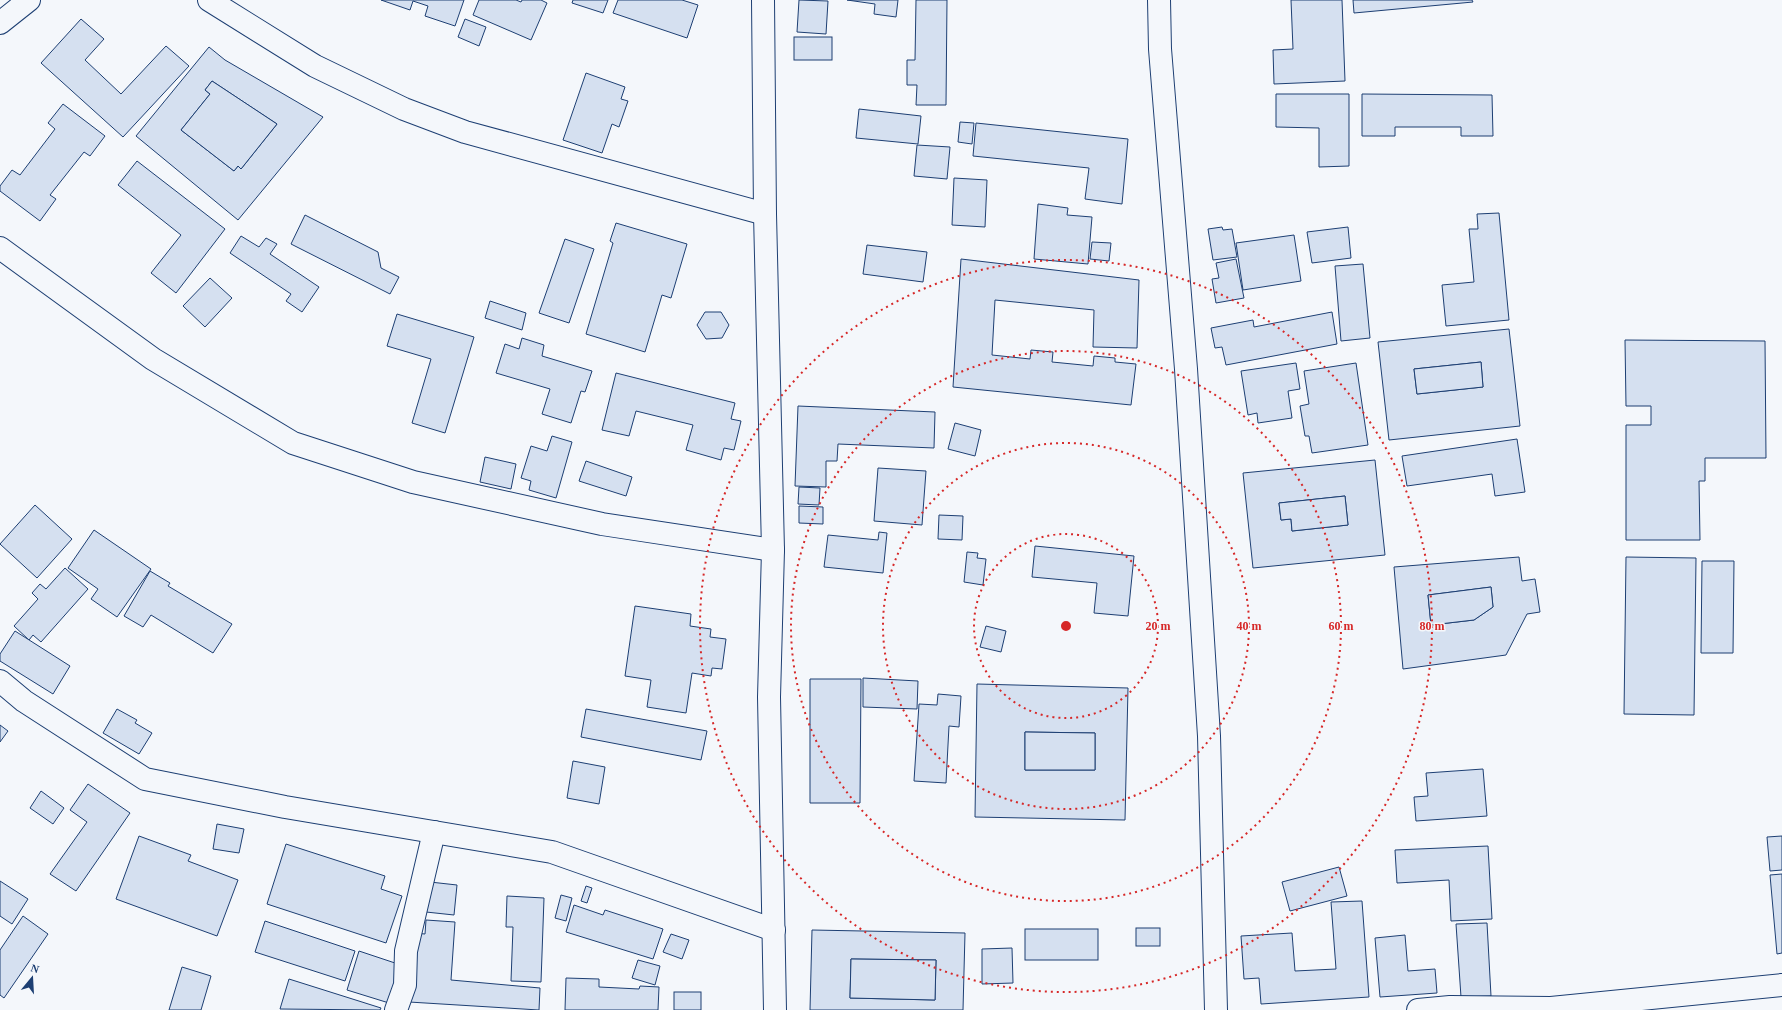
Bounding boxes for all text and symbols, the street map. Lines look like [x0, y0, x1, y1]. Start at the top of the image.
centre of rings [1059, 619, 1073, 633]
text: 20 m [1146, 619, 1171, 633]
text: 40 m [1237, 619, 1262, 633]
text: 60 m [1329, 619, 1354, 633]
text: 80 m [1420, 619, 1445, 633]
north arrow [12, 958, 52, 998]
text: N [29, 962, 41, 975]

